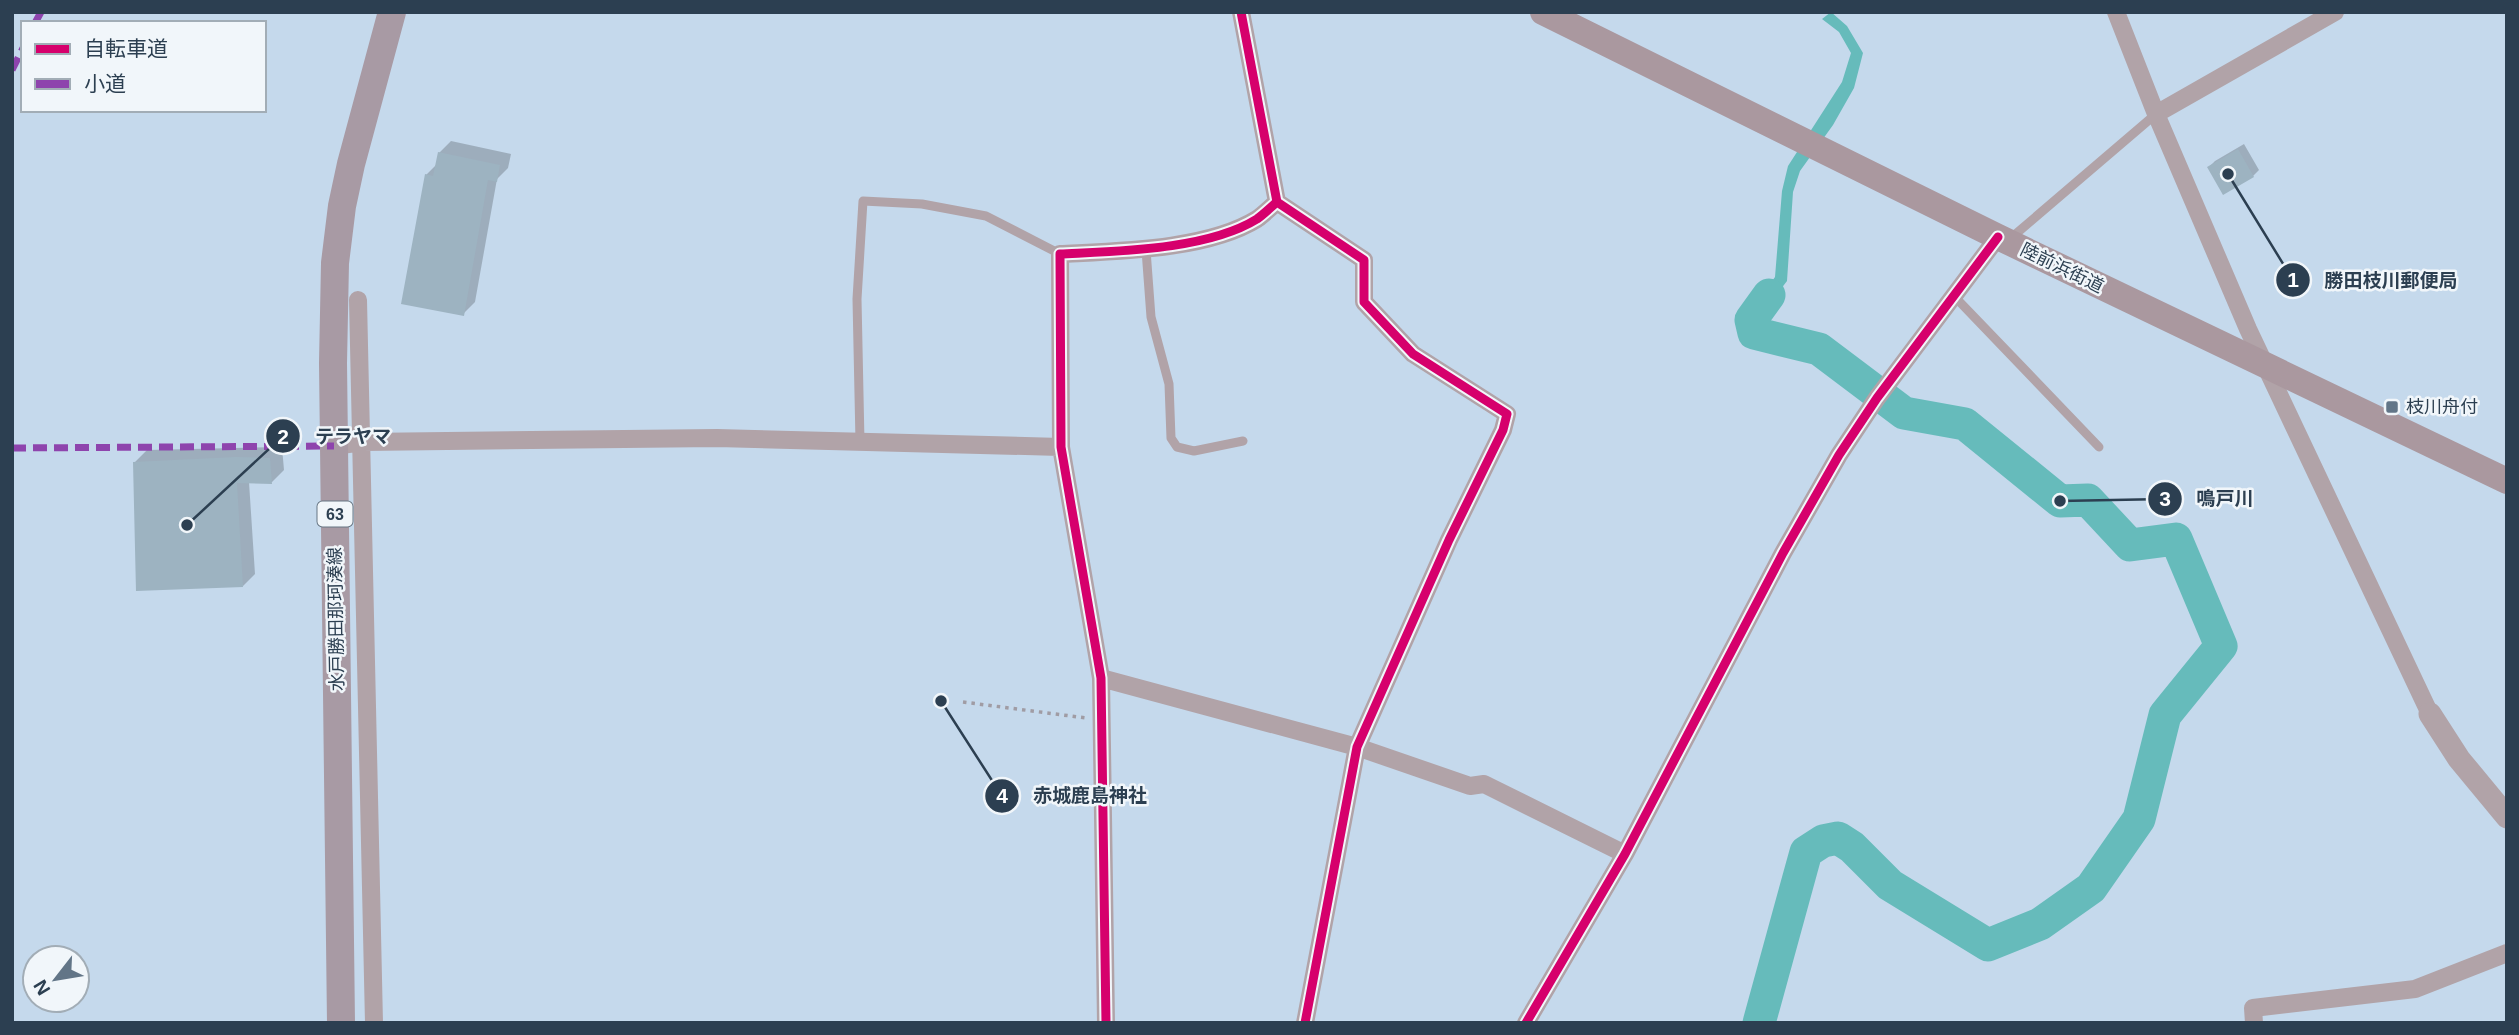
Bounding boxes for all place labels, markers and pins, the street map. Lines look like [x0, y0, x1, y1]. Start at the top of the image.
callout: 勝田枝川郵便局 [2275, 260, 2471, 300]
place label: 枝川舟付 [2406, 397, 2478, 417]
marker: 枝川舟付 [2384, 399, 2400, 415]
callout: テラヤマ [266, 416, 405, 456]
callout: 鳴戸川 [2148, 479, 2268, 519]
callout: 赤城鹿島神社 [984, 776, 1161, 816]

